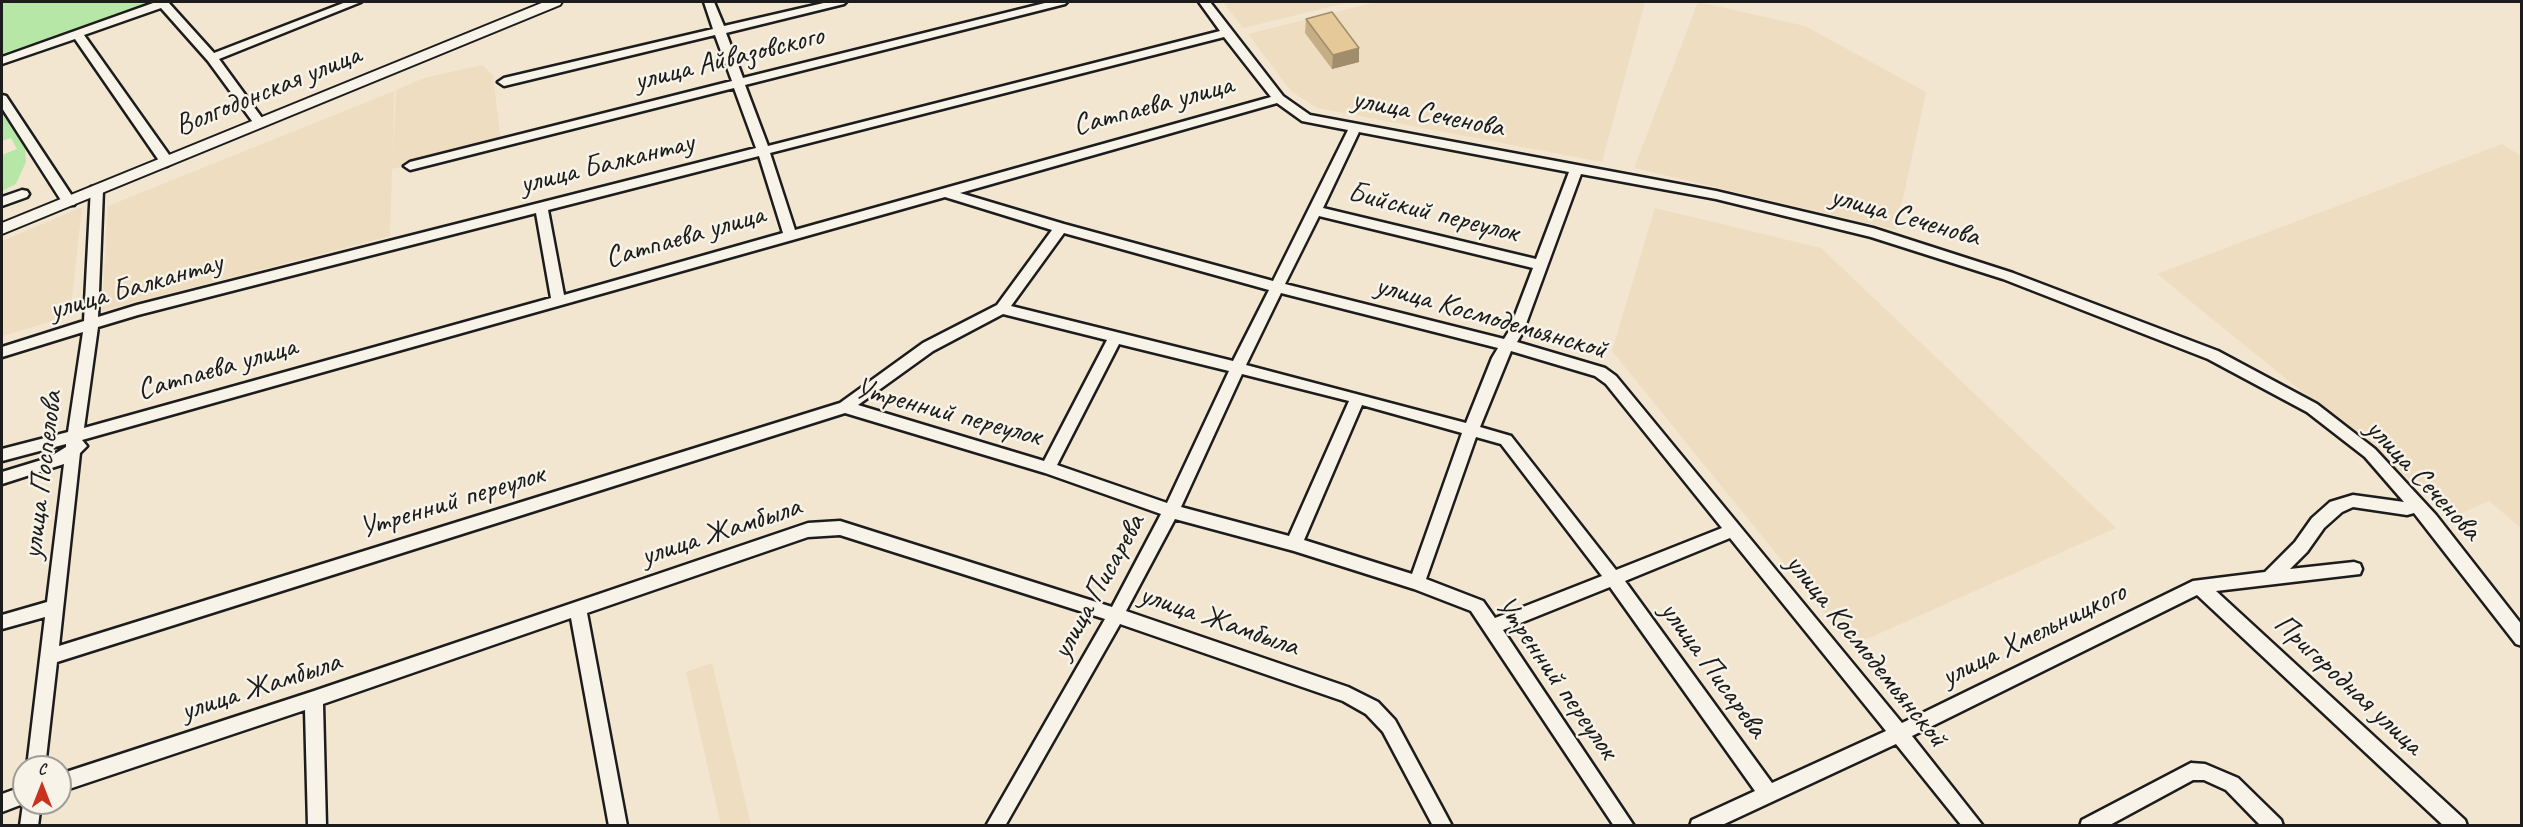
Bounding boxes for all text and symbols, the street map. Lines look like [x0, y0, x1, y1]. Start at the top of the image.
street label: улица Айвазовского [631, 18, 827, 100]
street label: Волгодонская улица [170, 37, 366, 145]
street label: Сатпаева улица [1069, 67, 1237, 145]
street label: улица Сеченова [1349, 82, 1507, 146]
street label: улица Балкантау [516, 125, 698, 203]
street label: Бийский переулок [1344, 174, 1522, 252]
street label: улица Сеченова [1826, 179, 1984, 255]
street label: Сатпаева улица [601, 197, 769, 277]
street label: улица Балкантау [45, 245, 227, 329]
street label: улица Космодемьянской [1371, 268, 1611, 368]
street label: Сатпаева улица [133, 329, 301, 409]
street label: Утренний переулок [851, 371, 1045, 455]
street label: улица Поспелова [15, 389, 71, 561]
street label: улица Сеченова [2357, 412, 2489, 548]
street label: Утренний переулок [355, 457, 549, 547]
street label: улица Жамбыла [636, 489, 806, 575]
street label: улица Писарева [1044, 508, 1154, 666]
street label: улица Космодемьянской [1777, 547, 1955, 755]
street label: улица Хмельницкого [1936, 575, 2132, 695]
street label: улица Жамбыла [1135, 577, 1303, 665]
street label: Утренний переулок [1486, 589, 1626, 767]
street label: улица Писарева [1651, 595, 1775, 745]
street label: Пригородная улица [2266, 607, 2430, 763]
street label: улица Жамбыла [176, 644, 346, 730]
north arrow [12, 755, 72, 815]
text: С [38, 759, 46, 779]

